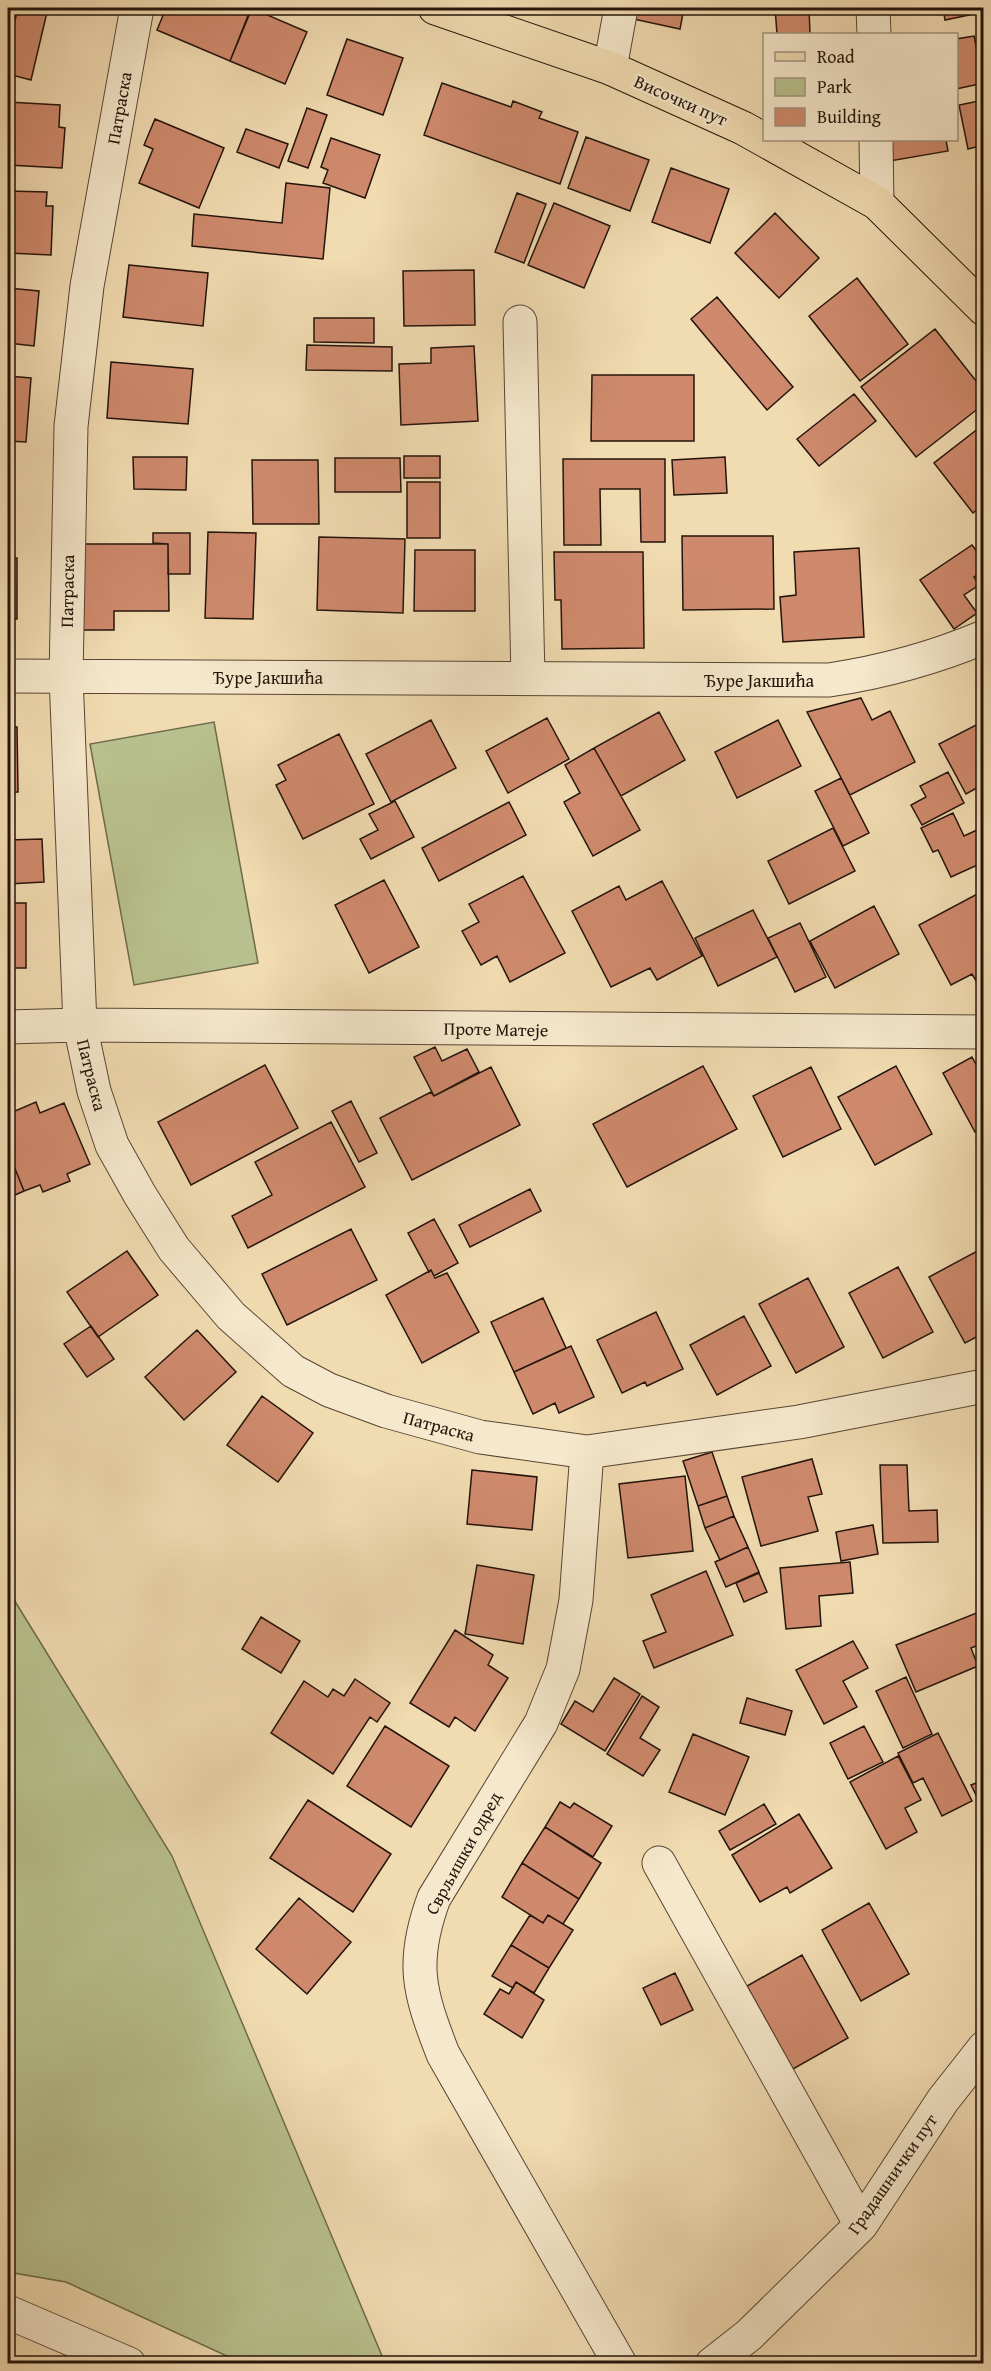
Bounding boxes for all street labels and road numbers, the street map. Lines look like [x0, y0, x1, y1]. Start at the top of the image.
street label: Височки пут [630, 67, 732, 133]
street label: Патраска [99, 69, 139, 146]
street label: Патраска [53, 554, 81, 628]
street label: Ђуре Јакшића [213, 664, 324, 691]
street label: Ђуре Јакшића [704, 667, 815, 694]
street label: Проте Матеје [443, 1015, 549, 1043]
street label: Патраска [70, 1036, 114, 1114]
street label: Патраска [400, 1403, 478, 1449]
street label: Сврљишки одред [418, 1786, 508, 1919]
street label: Градашнички пут [840, 2108, 944, 2240]

